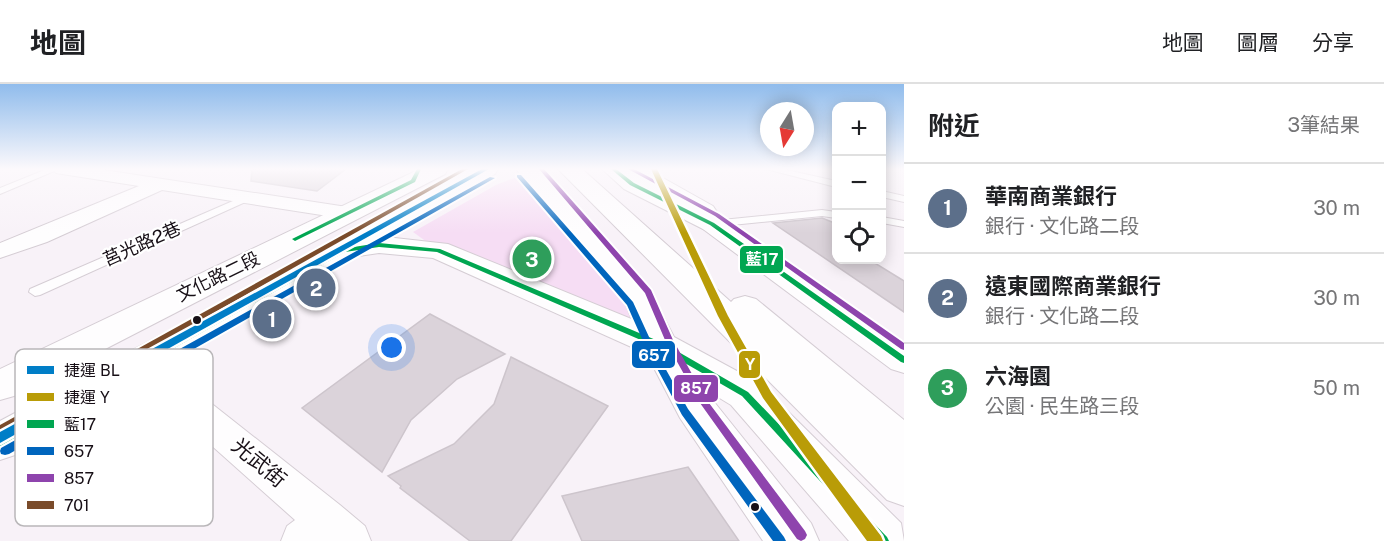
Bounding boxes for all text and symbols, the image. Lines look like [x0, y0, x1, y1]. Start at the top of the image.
text: 地圖 [30, 26, 86, 59]
text: 地圖 [1162, 30, 1204, 55]
text: 圖層 [1237, 30, 1279, 55]
text: 分享 [1312, 30, 1354, 55]
north arrow [760, 102, 814, 156]
map controls [832, 102, 886, 264]
button: + [832, 102, 886, 156]
text: 附近 [928, 110, 980, 141]
text: 3筆結果 [1287, 113, 1360, 137]
button: − [832, 156, 886, 210]
text: 華南商業銀行 [985, 183, 1117, 209]
text: 1 [943, 196, 952, 220]
text: 30 m [1313, 196, 1360, 220]
button: locate [832, 210, 886, 264]
text: 銀行 · 文化路二段 [985, 214, 1139, 238]
street label: 莒光路2巷 [100, 217, 184, 270]
pin: 3 [512, 236, 552, 282]
line badge: 藍17 [739, 245, 784, 274]
street label: 文化路二段 [173, 247, 263, 306]
text: 藍17 [746, 250, 778, 269]
pin: 2 [296, 266, 336, 310]
text: 遠東國際商業銀行 [985, 273, 1161, 299]
text: 2 [941, 286, 954, 310]
text: 30 m [1313, 286, 1360, 310]
pin: 1 [252, 296, 292, 342]
text: 銀行 · 文化路二段 [985, 304, 1139, 328]
unlabelled marker [191, 314, 203, 326]
your location [377, 333, 406, 362]
line badge: 657 [631, 340, 676, 369]
text: 657 [638, 346, 670, 365]
legend [15, 349, 213, 526]
line badge: Y [738, 350, 761, 379]
text: Y [745, 355, 756, 374]
text: 捷運 BL [64, 361, 120, 380]
text: 六海園 [985, 363, 1051, 389]
line badge: 857 [673, 374, 719, 403]
text: 3 [941, 376, 954, 400]
text: 50 m [1313, 376, 1360, 400]
text: 857 [680, 379, 712, 398]
text: 捷運 Y [64, 388, 110, 407]
text: 公園 · 民生路三段 [985, 394, 1139, 418]
text: 藍17 [64, 415, 96, 434]
street label: 光武街 [227, 433, 291, 492]
text: 657 [64, 442, 94, 461]
text: 857 [64, 469, 94, 488]
text: 701 [64, 496, 90, 515]
unlabelled marker [749, 501, 761, 513]

